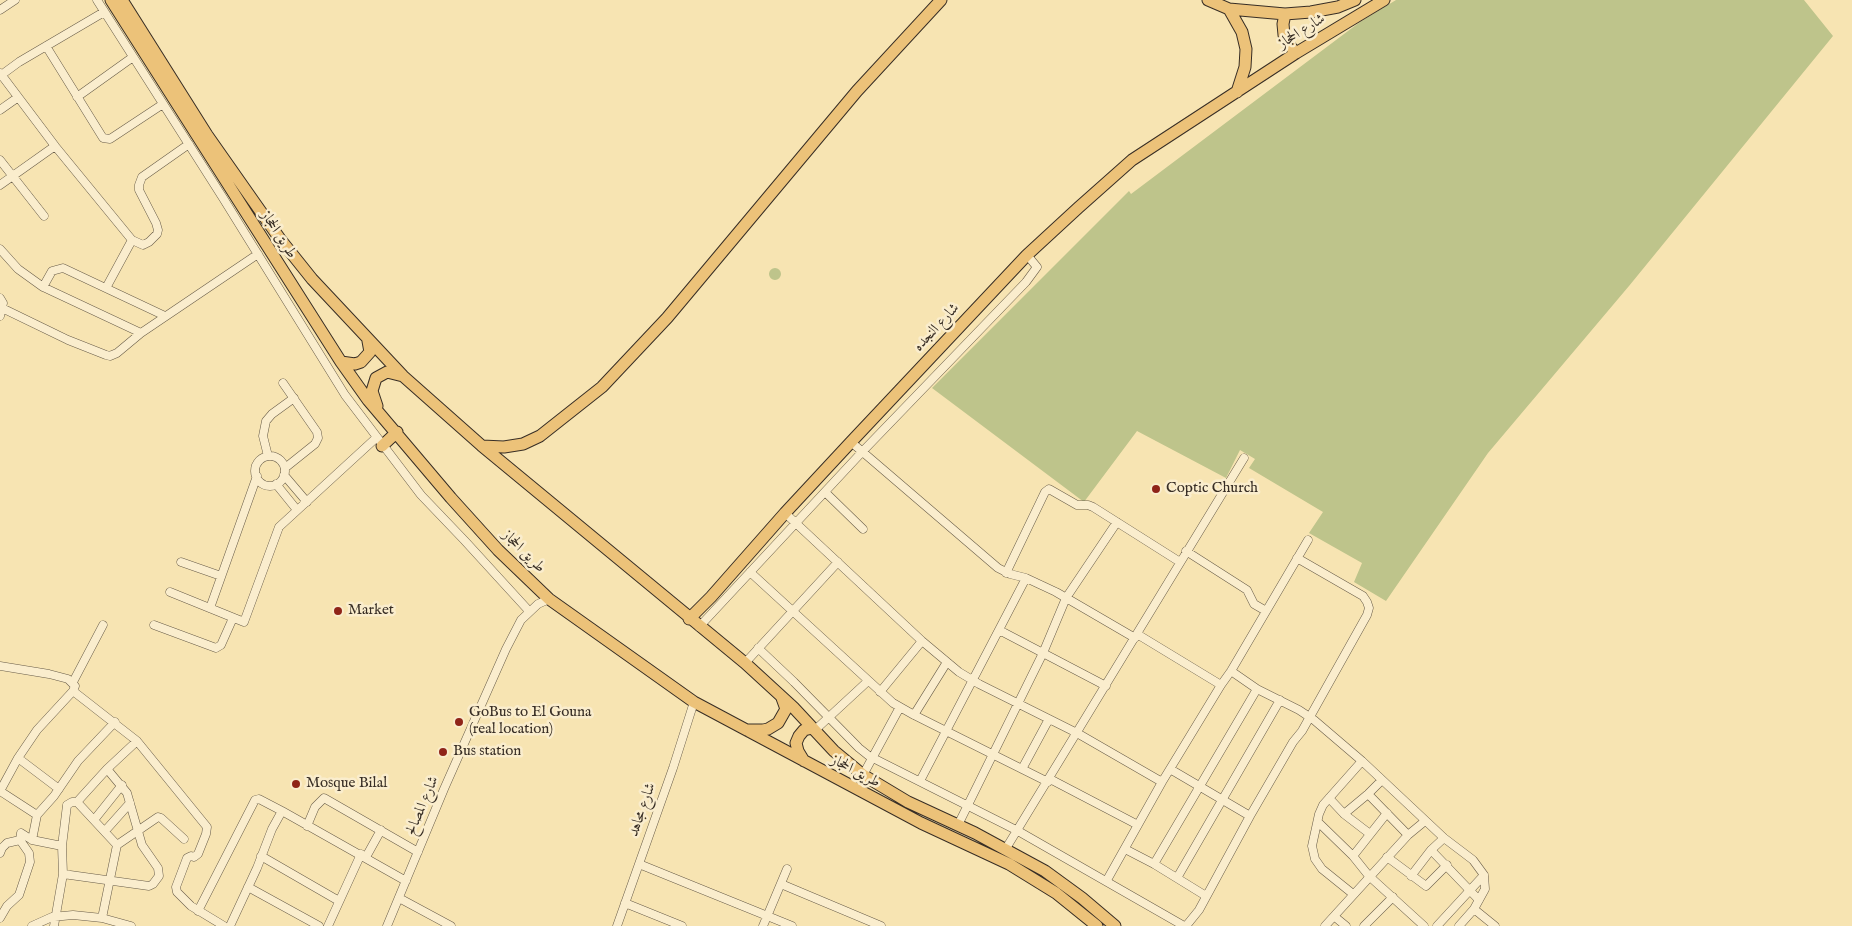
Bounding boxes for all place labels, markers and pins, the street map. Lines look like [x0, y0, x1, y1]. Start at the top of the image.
place label: Coptic Church [1166, 480, 1258, 498]
marker: Coptic Church [1150, 483, 1162, 495]
place label: Market [348, 602, 394, 620]
marker: Market [332, 605, 344, 617]
place label: GoBus to El Gouna (real location) [469, 704, 591, 739]
marker: GoBus to El Gouna (real location) [453, 716, 465, 728]
place label: Bus station [453, 743, 521, 761]
marker: Bus station [437, 746, 449, 758]
place label: Mosque Bilal [306, 775, 387, 793]
marker: Mosque Bilal [290, 778, 302, 790]

